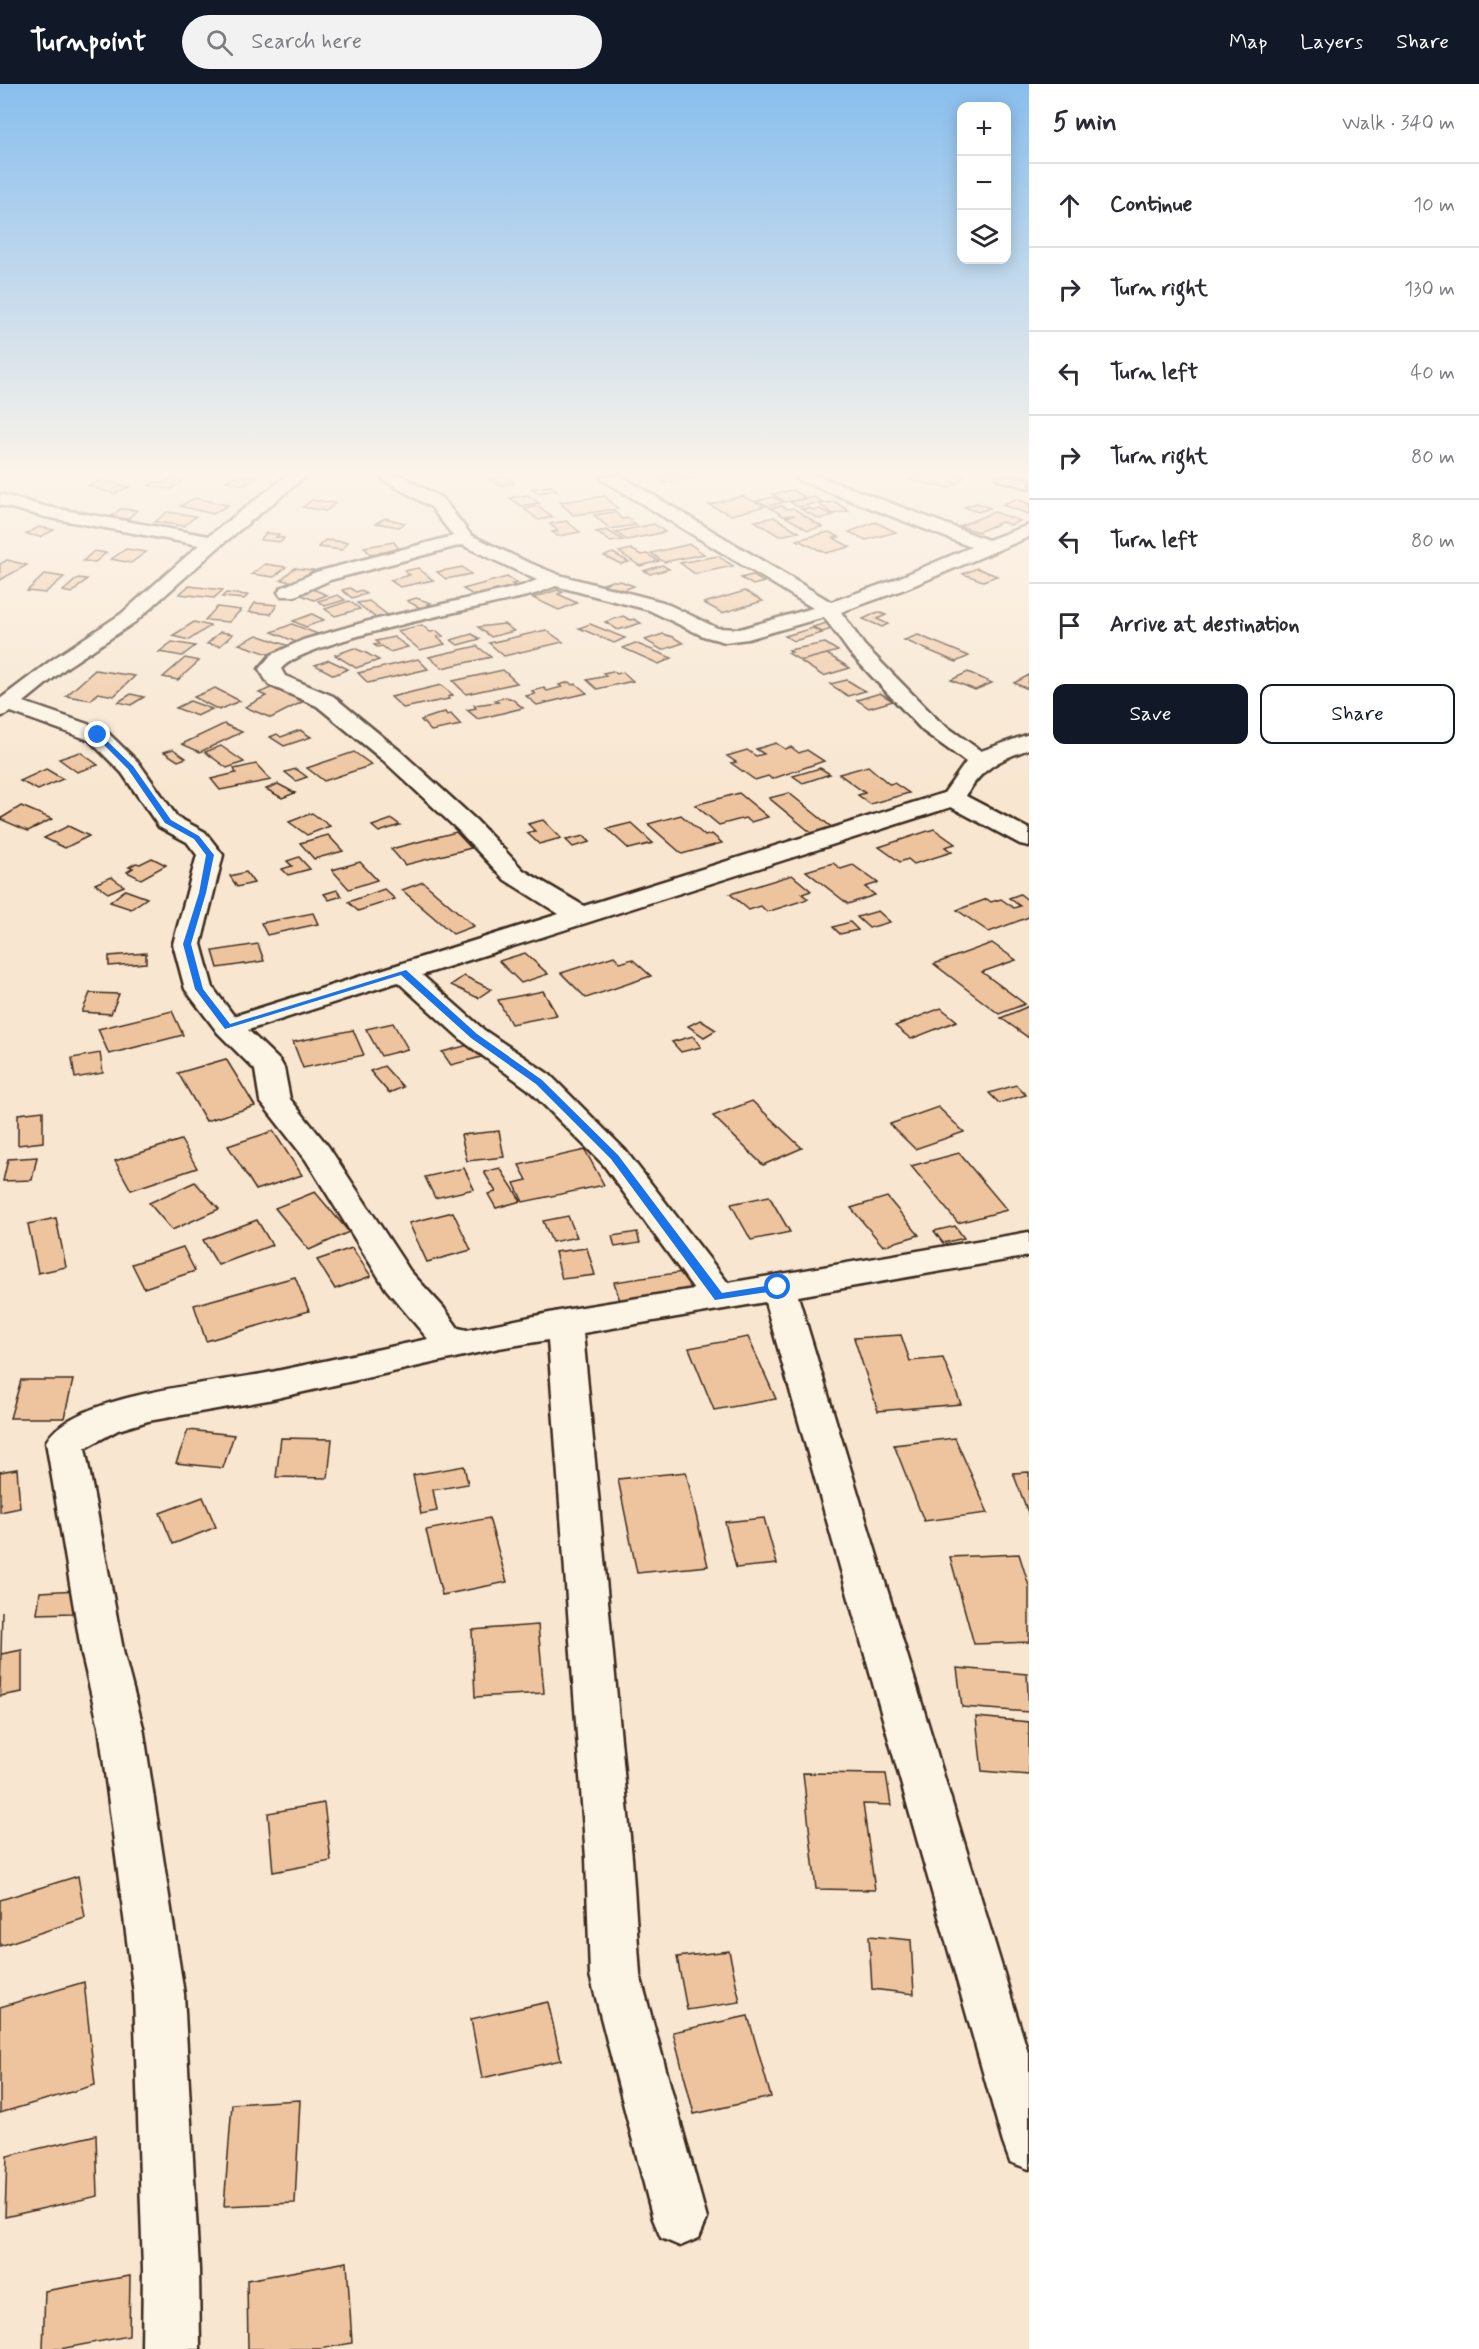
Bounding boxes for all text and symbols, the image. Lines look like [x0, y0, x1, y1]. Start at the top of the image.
search box [182, 15, 602, 69]
text: Turnpoint [30, 24, 146, 61]
icon: search [203, 26, 236, 59]
text: Search here [251, 28, 362, 56]
text: Map [1229, 28, 1267, 56]
text: Layers [1300, 28, 1363, 56]
text: Share [1396, 28, 1449, 56]
map controls [957, 102, 1011, 264]
button: + [957, 102, 1011, 156]
text: 5 min [1053, 106, 1117, 140]
text: Walk · 340 m [1342, 110, 1455, 137]
button: − [957, 156, 1011, 210]
icon: ahead [1053, 189, 1086, 222]
text: Continue [1110, 191, 1192, 219]
text: 10 m [1413, 192, 1455, 219]
button: layers [957, 210, 1011, 264]
icon: right [1053, 273, 1086, 306]
text: Turn right [1110, 275, 1208, 303]
text: 130 m [1404, 276, 1455, 303]
icon: left [1053, 357, 1086, 390]
text: Turn left [1110, 359, 1198, 387]
text: 40 m [1411, 360, 1455, 387]
icon: right [1053, 441, 1086, 474]
text: Turn right [1110, 443, 1208, 471]
text: 80 m [1411, 444, 1455, 471]
icon: left [1053, 525, 1086, 558]
text: Turn left [1110, 527, 1198, 555]
text: 80 m [1411, 528, 1455, 555]
icon: arrive [1053, 609, 1086, 642]
text: Arrive at destination [1110, 611, 1300, 639]
button: Save [1053, 684, 1248, 744]
button: Share [1260, 684, 1455, 744]
route end [84, 721, 110, 747]
route start [764, 1273, 790, 1299]

